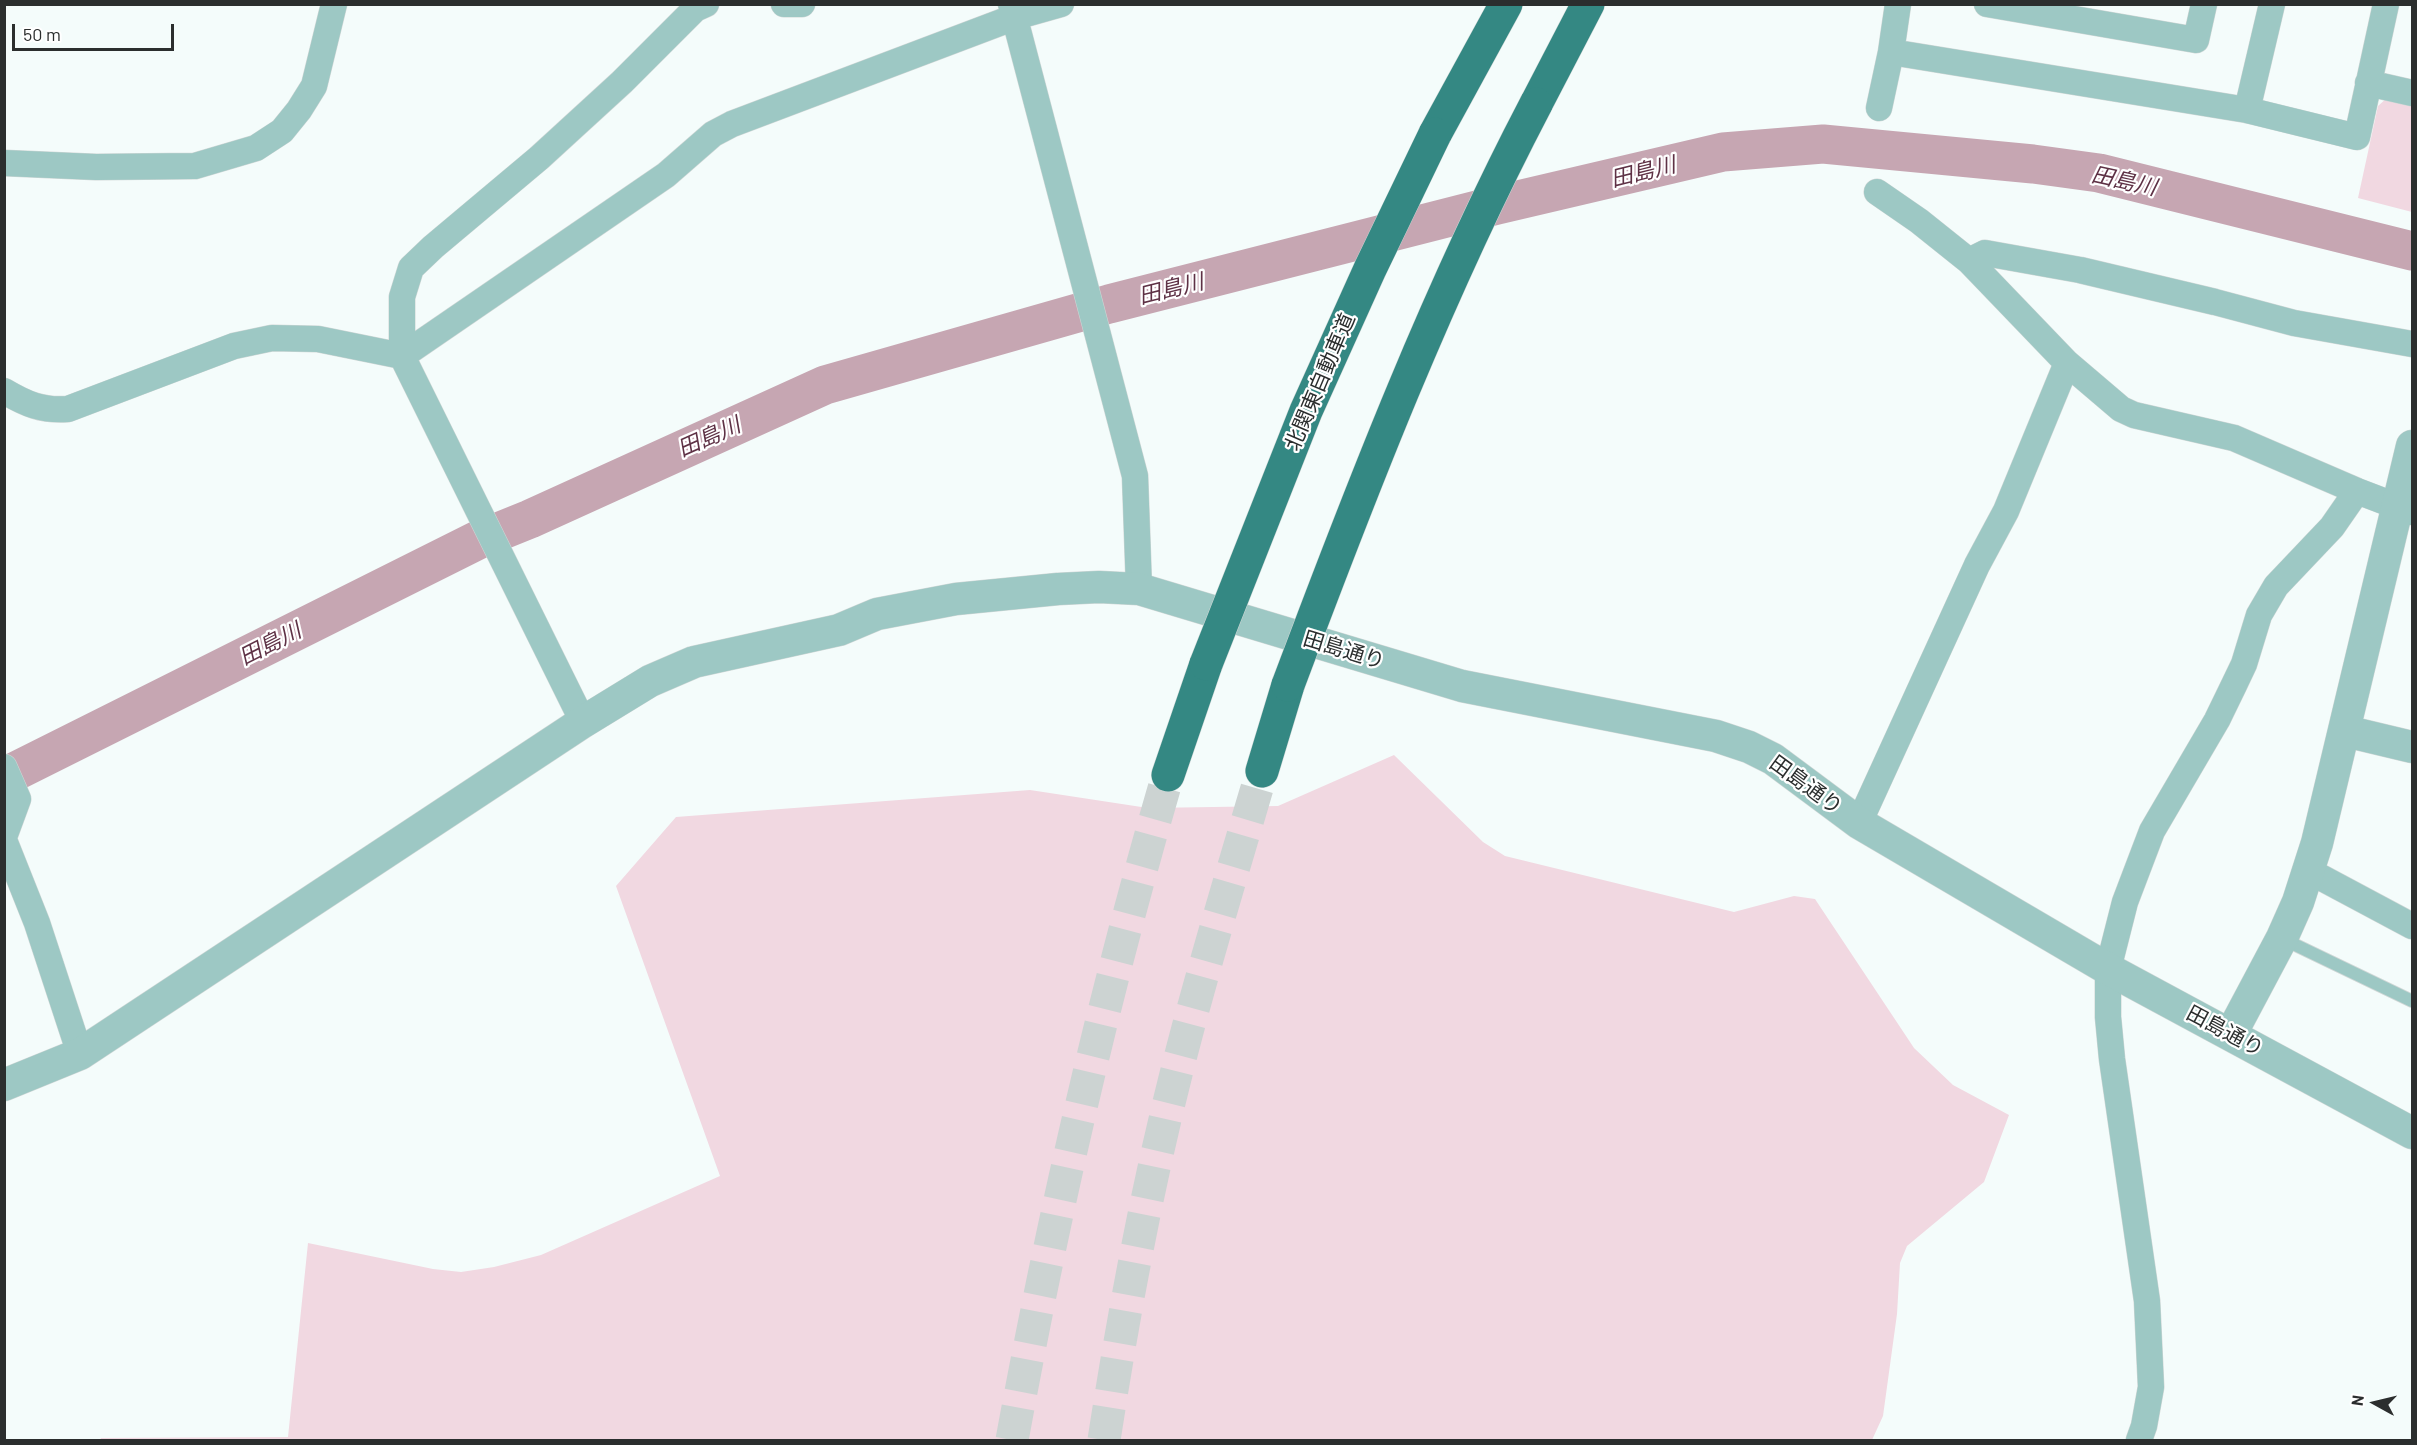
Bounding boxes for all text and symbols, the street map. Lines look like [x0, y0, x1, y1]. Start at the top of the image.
scale bar [15, 12, 177, 50]
text: 50 m [23, 23, 61, 45]
water label: 田島川 [1608, 151, 1678, 193]
water label: 田島川 [2089, 161, 2159, 201]
water label: 田島川 [1136, 268, 1206, 310]
street label: 北関東自動車道 [1280, 309, 1360, 455]
water label: 田島川 [673, 412, 745, 462]
water label: 田島川 [235, 617, 305, 671]
street label: 田島通り [1300, 626, 1388, 674]
street label: 田島通り [1765, 750, 1847, 820]
street label: 田島通り [2182, 1000, 2268, 1062]
north arrow [2345, 1373, 2405, 1433]
text: N [2347, 1394, 2367, 1407]

